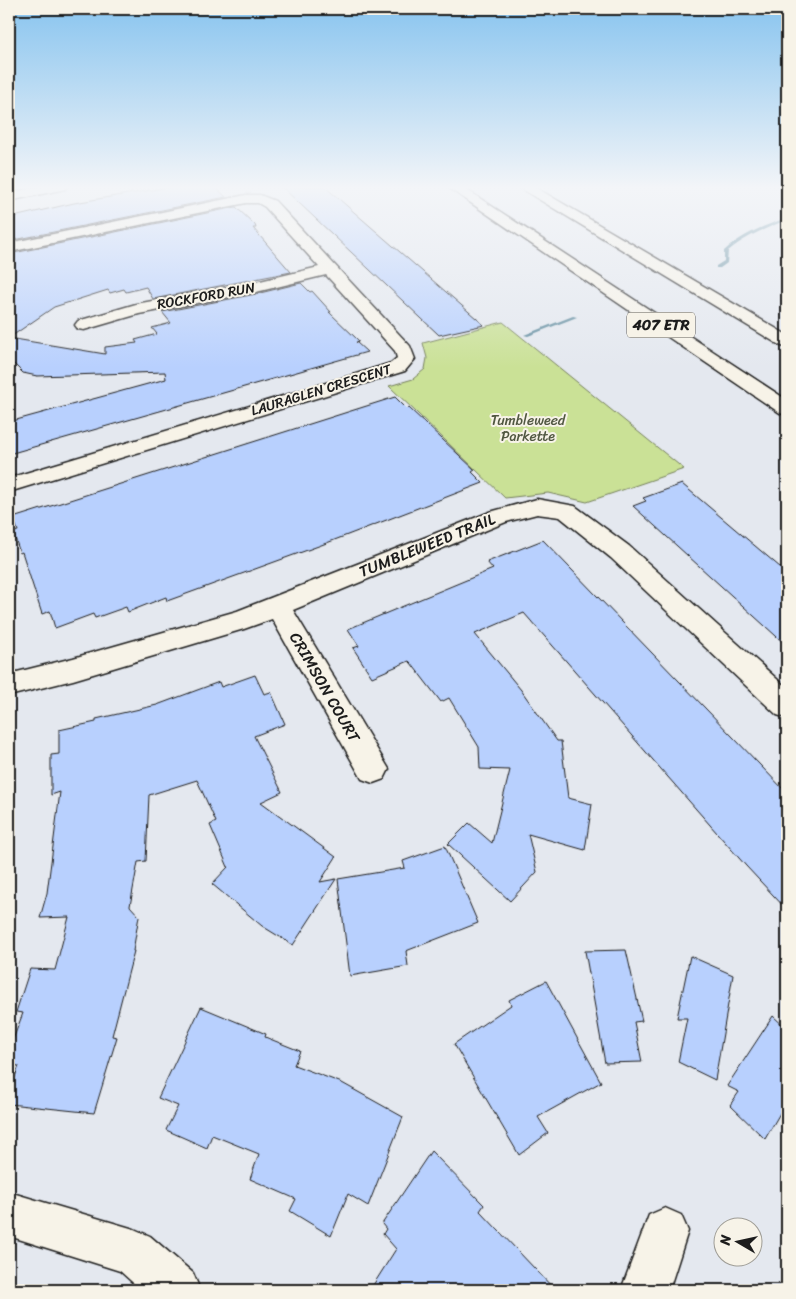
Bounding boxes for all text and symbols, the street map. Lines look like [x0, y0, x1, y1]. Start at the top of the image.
street label: ROCKFORD RUN [155, 275, 257, 317]
road number: 407 ETR [627, 312, 695, 338]
street label: LAURAGLEN CRESCENT [248, 356, 396, 423]
park label: Tumbleweed Parkette [491, 408, 567, 449]
street label: TUMBLEWEED TRAIL [354, 504, 500, 586]
street label: CRIMSON COURT [282, 626, 369, 749]
north arrow [714, 1216, 764, 1266]
text: N [712, 1233, 739, 1248]

